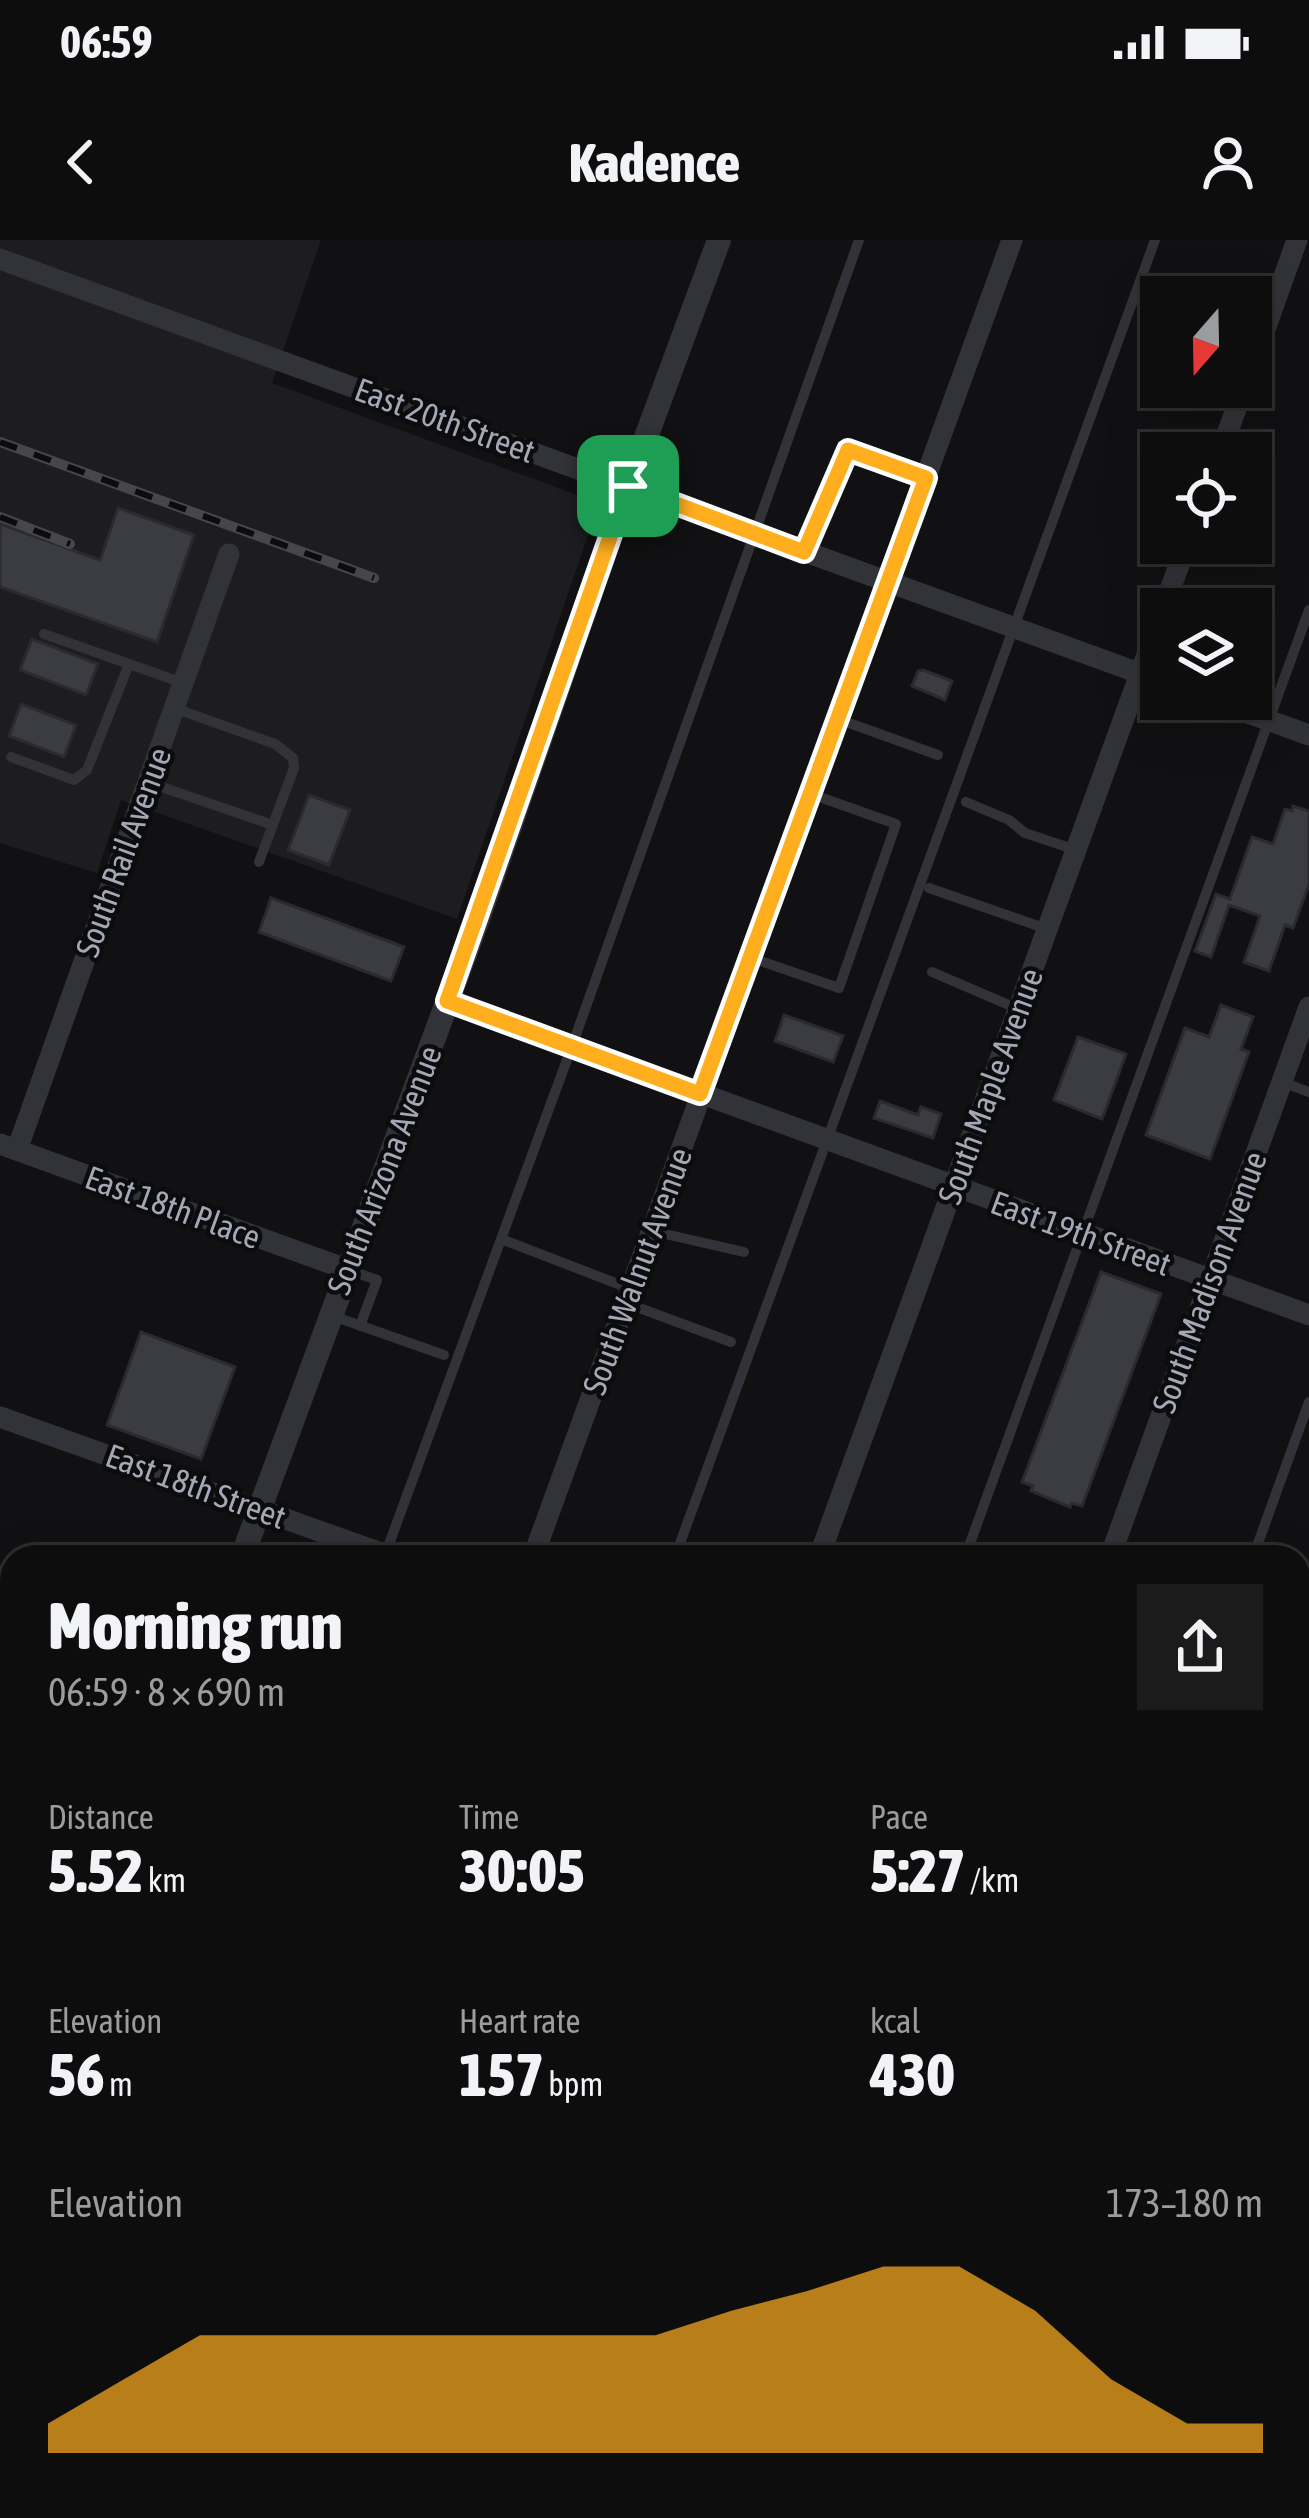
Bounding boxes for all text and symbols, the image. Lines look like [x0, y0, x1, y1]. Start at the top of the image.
text: 06:59 [60, 16, 153, 68]
icon: back [48, 129, 114, 195]
icon: person [1195, 129, 1261, 195]
text: Kadence [569, 132, 740, 193]
north arrow [1140, 276, 1272, 408]
map controls [1140, 276, 1272, 720]
street label: East 20th Street [350, 370, 540, 470]
button: locate [1140, 432, 1272, 564]
pin [577, 435, 679, 537]
icon: arrive [595, 453, 661, 519]
button: layers [1140, 588, 1272, 720]
street label: South Rail Avenue [68, 742, 178, 962]
street label: South Maple Avenue [930, 963, 1050, 1209]
street label: South Arizona Avenue [319, 1040, 449, 1300]
street label: South Walnut Avenue [575, 1142, 699, 1400]
street label: South Madison Avenue [1144, 1146, 1274, 1418]
street label: East 18th Place [80, 1158, 266, 1256]
street label: East 19th Street [986, 1183, 1176, 1283]
street label: East 18th Street [101, 1436, 291, 1536]
button: share [1137, 1584, 1263, 1710]
text: Morning run [48, 1587, 343, 1663]
text: 06:59 · 8 × 690 m [48, 1670, 285, 1714]
text: Distance [48, 1798, 154, 1836]
text: Time [459, 1798, 519, 1836]
text: Pace [870, 1798, 928, 1836]
text: 5.52 [48, 1836, 143, 1905]
text: 30:05 [459, 1836, 585, 1905]
text: 5:27 [870, 1836, 965, 1905]
text: km [143, 1861, 186, 1899]
text: /km [965, 1861, 1019, 1899]
text: Elevation [48, 2002, 162, 2040]
text: Heart rate [459, 2002, 581, 2040]
text: kcal [870, 2002, 920, 2040]
text: 56 [48, 2040, 104, 2109]
text: 157 [459, 2040, 544, 2109]
text: 430 [870, 2040, 955, 2109]
text: m [104, 2065, 133, 2103]
text: bpm [544, 2065, 603, 2103]
text: Elevation [48, 2181, 183, 2225]
text: 173–180 m [1106, 2181, 1263, 2225]

